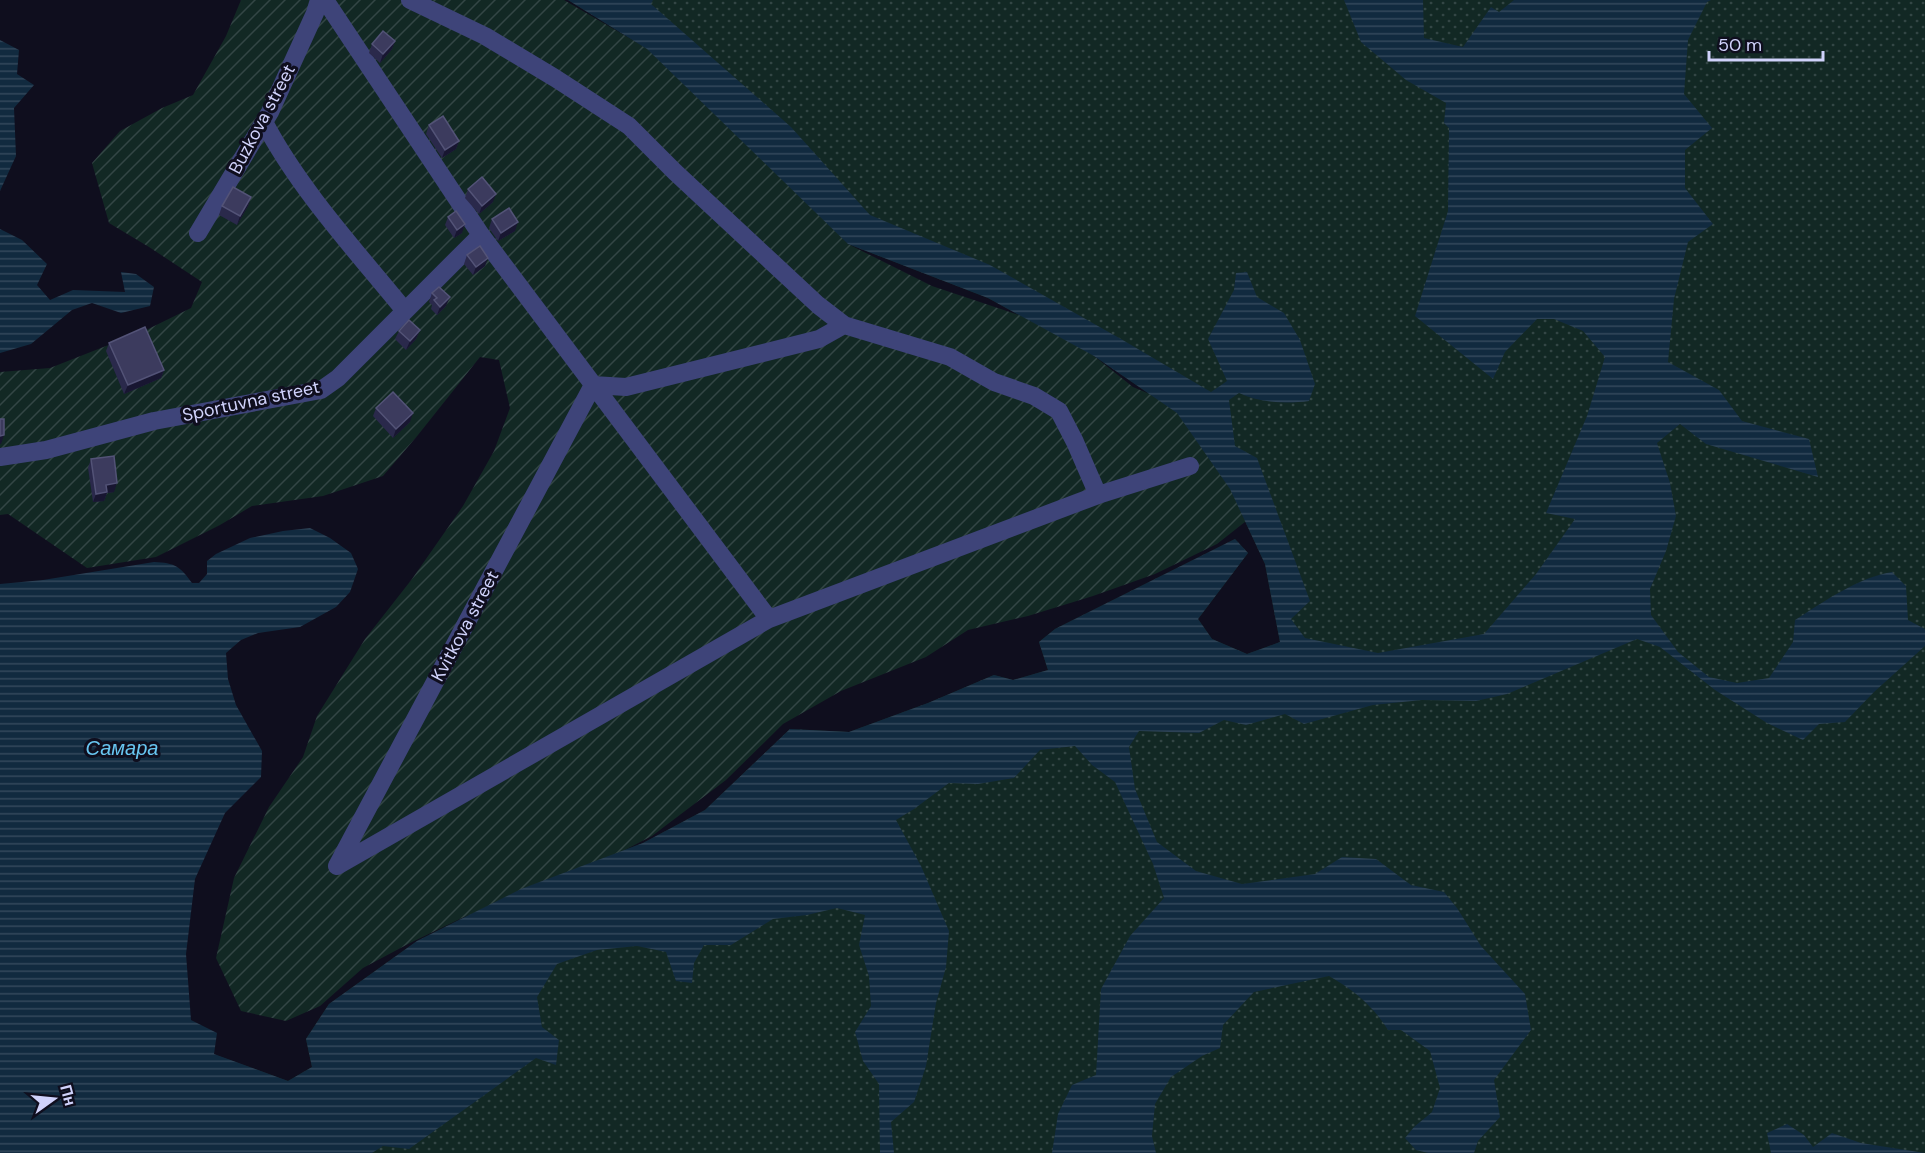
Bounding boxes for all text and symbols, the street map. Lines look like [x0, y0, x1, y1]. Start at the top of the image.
scale bar [1709, 24, 1823, 62]
text: 50 m [1718, 33, 1762, 57]
street label: Buzkova street [223, 60, 301, 178]
street label: Sportuvna street [180, 375, 322, 427]
street label: Kvitkova street [426, 566, 504, 686]
water label: Самара [86, 735, 158, 761]
north arrow [24, 1069, 84, 1129]
text: Пн [55, 1082, 81, 1108]

